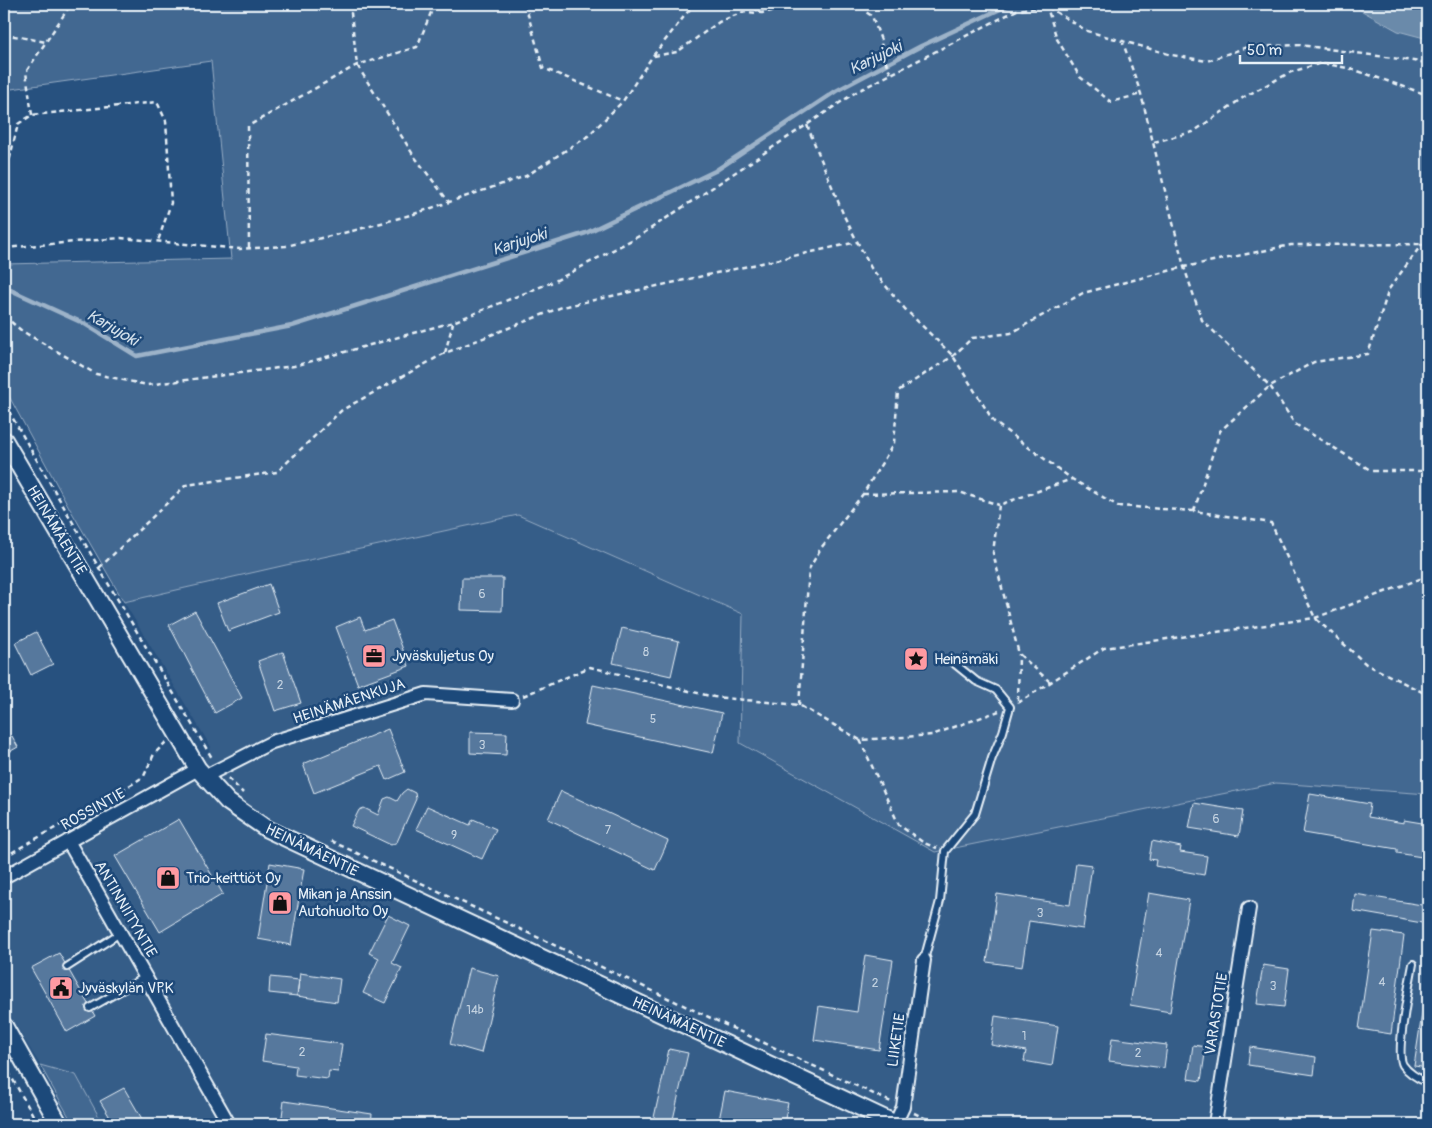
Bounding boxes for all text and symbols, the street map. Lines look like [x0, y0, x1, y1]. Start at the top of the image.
scale bar [1240, 32, 1342, 64]
water label: Karjujoki [846, 36, 907, 79]
text: 50 m [1247, 41, 1282, 60]
water label: Karjujoki [490, 223, 551, 260]
water label: Karjujoki [83, 305, 144, 352]
street label: HEINÄMÄENTIE [22, 482, 91, 579]
house number: 6 [479, 587, 486, 602]
office icon: Jyväskuljetus Oy [361, 643, 387, 669]
house number: 8 [643, 645, 649, 660]
place icon: Heinämäki [903, 646, 929, 672]
place label: Jyväskuljetus Oy [392, 647, 494, 666]
place label: Heinämäki [934, 650, 998, 669]
street label: HEINÄMÄENKUJA [291, 674, 408, 729]
house number: 2 [277, 678, 284, 693]
house number: 5 [650, 712, 656, 727]
house number: 3 [479, 738, 486, 753]
street label: ROSSINTIE [58, 784, 129, 835]
house number: 6 [1213, 812, 1220, 827]
street label: HEINÄMÄENTIE [262, 820, 362, 881]
house number: 7 [605, 823, 612, 838]
house number: 9 [451, 828, 457, 843]
street label: ANTINNIITYNTIE [90, 857, 161, 961]
shop icon: Trio-keittiöt Oy [155, 865, 181, 891]
place label: Trio-keittiöt Oy [186, 869, 281, 888]
place label: Mikan ja Anssin Autohuolto Oy [298, 885, 392, 921]
shop icon: Mikan ja Anssin Autohuolto Oy [267, 890, 293, 916]
house number: 3 [1037, 906, 1044, 921]
house number: 4 [1156, 946, 1163, 961]
street label: VARASTOTIE [1201, 971, 1232, 1057]
public building icon: Jyväskylän VPK [48, 975, 74, 1001]
house number: 4 [1379, 975, 1386, 990]
house number: 2 [872, 976, 879, 991]
place label: Jyväskylän VPK [78, 979, 174, 998]
house number: 3 [1270, 979, 1277, 994]
street label: HEINÄMÄENTIE [629, 992, 729, 1053]
house number: 14b [466, 1003, 484, 1018]
street label: LIIKETIE [883, 1012, 910, 1068]
house number: 1 [1022, 1029, 1026, 1044]
house number: 2 [299, 1045, 306, 1060]
house number: 2 [1135, 1046, 1142, 1061]

